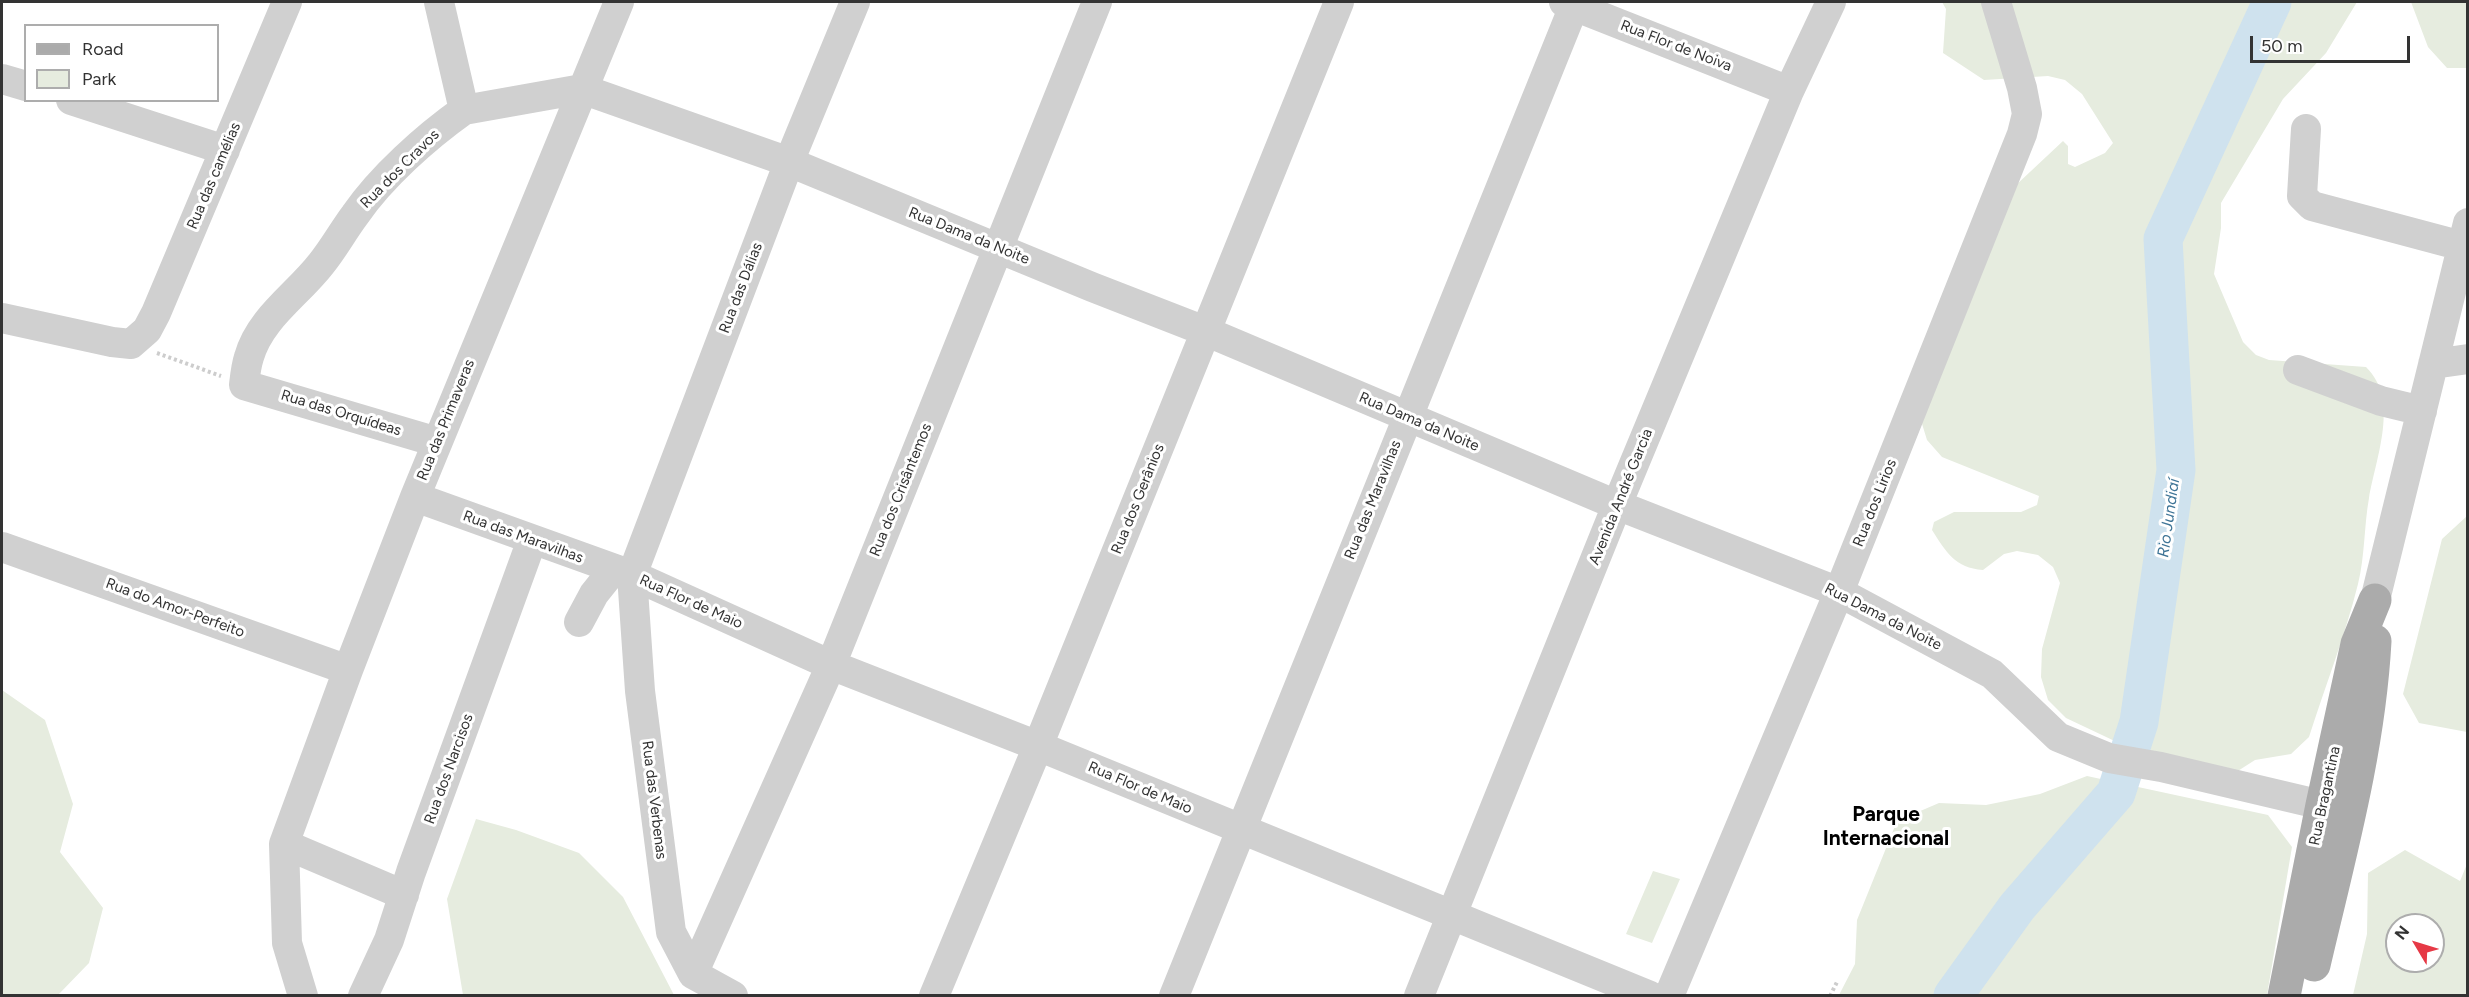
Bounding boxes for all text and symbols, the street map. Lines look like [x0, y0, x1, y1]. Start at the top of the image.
street label: Rua Flor de Noiva [1618, 16, 1734, 76]
legend [24, 24, 219, 102]
scale bar [2253, 24, 2414, 62]
text: 50 m [2261, 35, 2303, 57]
text: Road [82, 38, 123, 60]
text: Park [82, 68, 116, 90]
street label: Rua das camélias [183, 120, 245, 232]
street label: Rua dos Cravos [357, 126, 443, 212]
street label: Rua Dama da Noite [906, 204, 1032, 268]
street label: Rua das Dálias [715, 240, 767, 336]
street label: Rua das Primaveras [413, 357, 479, 483]
street label: Rua das Orquídeas [279, 386, 403, 440]
street label: Rua Dama da Noite [1356, 389, 1482, 455]
street label: Rua dos Crisântemos [866, 421, 936, 559]
street label: Avenida André Garcia [1585, 426, 1657, 568]
street label: Rua das Maravilhas [1341, 438, 1405, 562]
street label: Rua dos Gerânios [1108, 441, 1168, 557]
street label: Rua dos Lirios [1849, 457, 1901, 549]
water label: Rio Jundiaí [2154, 477, 2184, 559]
street label: Rua das Maravilhas [460, 507, 586, 567]
street label: Rua Flor de Maio [637, 571, 745, 633]
street label: Rua do Amor-Perfeito [103, 574, 247, 642]
street label: Rua Dama da Noite [1821, 580, 1945, 654]
street label: Rua dos Narcisos [421, 711, 477, 827]
street label: Rua das Verbenas [638, 740, 670, 860]
street label: Rua Bragantina [2306, 745, 2344, 847]
street label: Rua Flor de Maio [1085, 758, 1195, 818]
district label: Parque Internacional [1823, 802, 1949, 852]
north arrow [2385, 913, 2445, 973]
text: N [2391, 922, 2413, 944]

